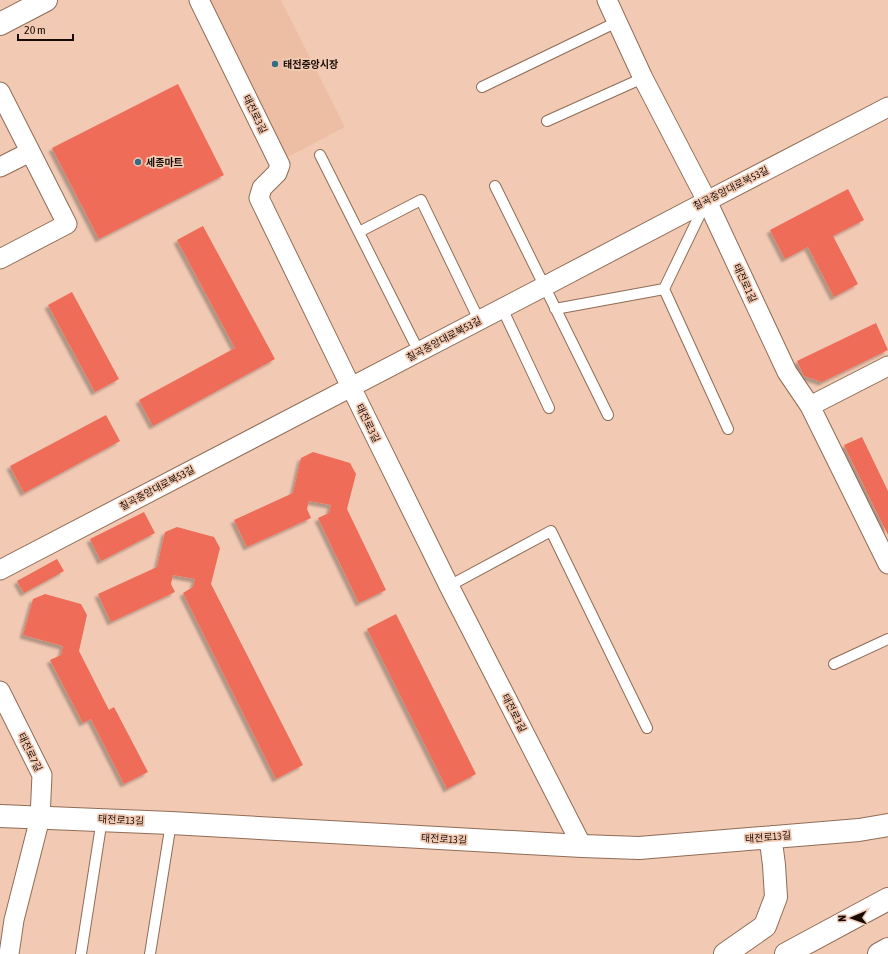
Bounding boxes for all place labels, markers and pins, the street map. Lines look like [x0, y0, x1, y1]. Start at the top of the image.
marker: 태전중앙시장 [270, 59, 280, 69]
place label: 태전중앙시장 [283, 59, 338, 70]
marker: 세종마트 [133, 157, 143, 167]
place label: 세종마트 [146, 157, 183, 168]

